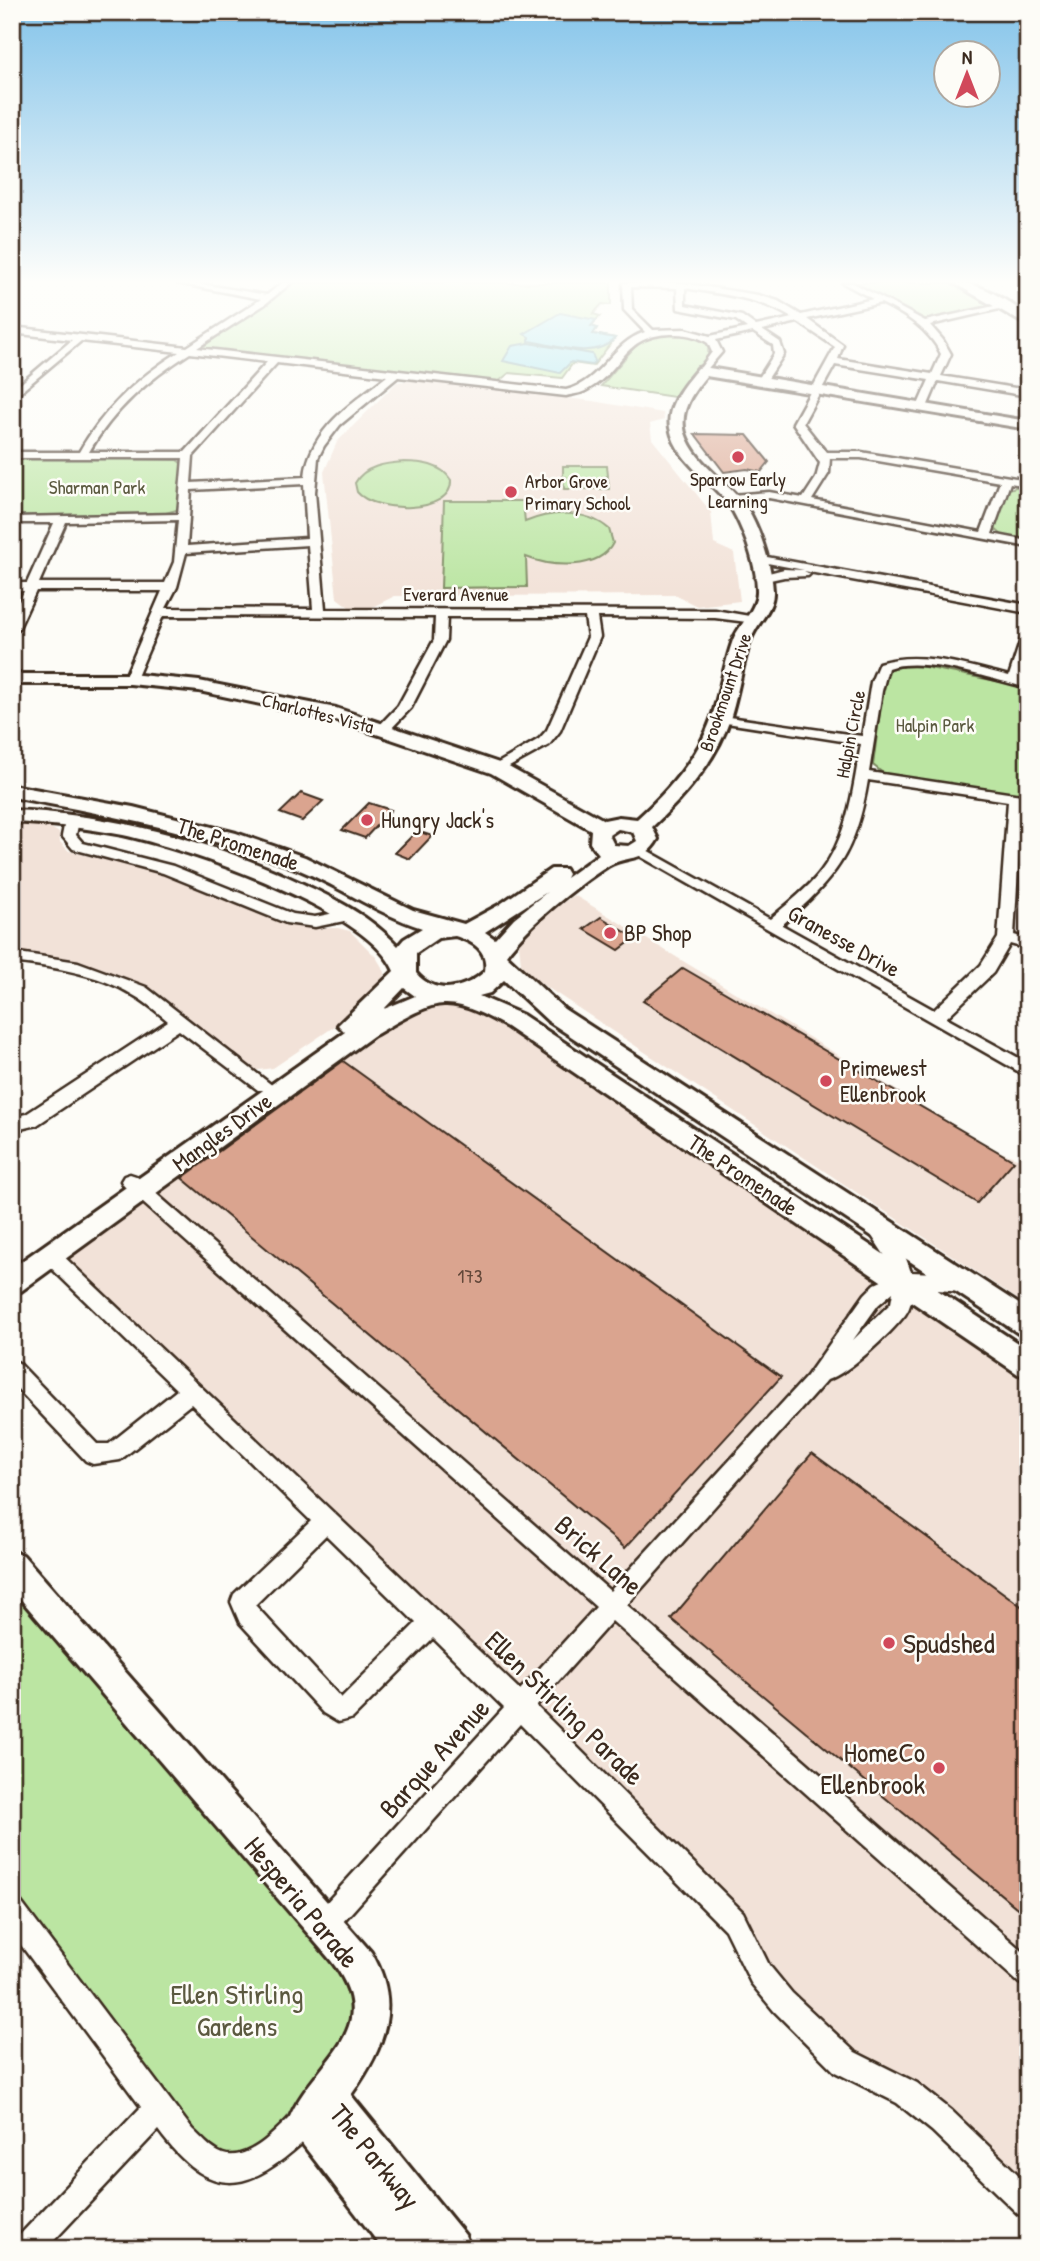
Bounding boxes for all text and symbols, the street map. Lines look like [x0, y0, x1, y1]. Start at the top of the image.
north arrow [932, 38, 1002, 108]
text: N [962, 44, 972, 70]
marker: Sparrow Early Learning [730, 449, 746, 465]
place label: Sparrow Early Learning [690, 466, 786, 514]
place label: Arbor Grove Primary School [525, 468, 631, 516]
park label: Sharman Park [49, 474, 145, 500]
marker: Arbor Grove Primary School [503, 484, 519, 500]
street label: Everard Avenue [403, 581, 509, 607]
street label: Brookmount Drive [693, 629, 758, 755]
street label: Charlottes Vista [259, 687, 377, 740]
street label: Halpin Circle [829, 688, 871, 780]
park label: Halpin Park [896, 712, 974, 738]
place label: Hungry Jack's [381, 804, 494, 835]
street label: The Promenade [173, 809, 303, 878]
marker: Hungry Jack's [359, 812, 375, 828]
street label: Granesse Drive [783, 897, 906, 984]
place label: BP Shop [624, 917, 692, 948]
marker: BP Shop [602, 925, 618, 941]
place label: Primewest Ellenbrook [840, 1052, 928, 1109]
marker: Primewest Ellenbrook [818, 1073, 834, 1089]
street label: Mangles Drive [166, 1085, 278, 1178]
street label: The Promenade [682, 1126, 804, 1223]
house number: 173 [458, 1263, 482, 1289]
street label: Brick Lane [547, 1506, 651, 1604]
street label: Ellen Stirling Parade [477, 1622, 653, 1794]
place label: Spudshed [903, 1624, 995, 1662]
marker: Spudshed [881, 1635, 897, 1651]
street label: Barque Avenue [370, 1690, 498, 1826]
place label: HomeCo Ellenbrook [820, 1733, 925, 1803]
marker: HomeCo Ellenbrook [931, 1760, 947, 1776]
street label: Hesperia Parade [236, 1828, 368, 1976]
park label: Ellen Stirling Gardens [170, 1975, 304, 2045]
street label: The Parkway [321, 2095, 429, 2217]

